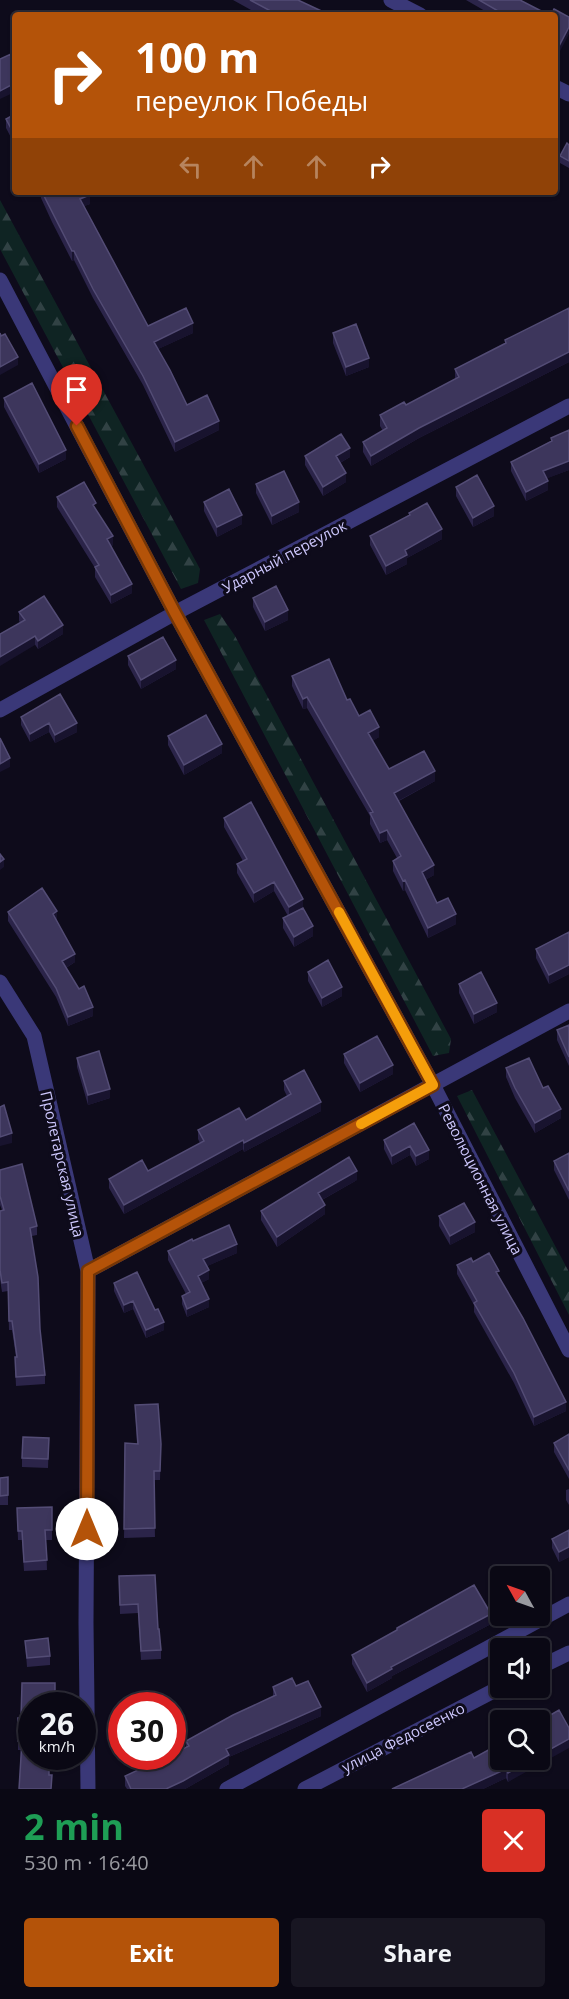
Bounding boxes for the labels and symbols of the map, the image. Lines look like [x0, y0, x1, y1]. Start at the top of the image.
pin [51, 364, 102, 426]
street label: Ударный переулок [218, 515, 350, 597]
street label: Пролетарская улица [36, 1089, 90, 1239]
street label: Революционная улица [434, 1100, 528, 1258]
position arrow [55, 1497, 119, 1561]
north arrow [490, 1566, 550, 1626]
speed limit sign: 30 [108, 1692, 186, 1770]
street label: улица Федосеенко [338, 1697, 468, 1777]

